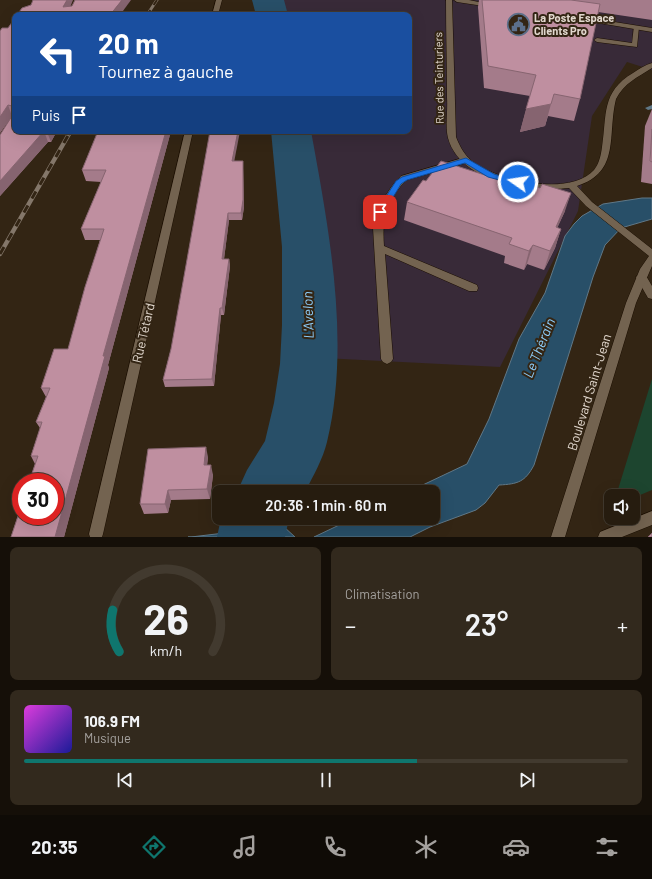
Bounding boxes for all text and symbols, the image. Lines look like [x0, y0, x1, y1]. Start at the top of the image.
public building icon: La Poste Espace Clients Pro [505, 11, 531, 37]
place label: La Poste Espace Clients Pro [534, 11, 614, 37]
text: 20 m [98, 26, 159, 60]
icon: left [32, 28, 84, 80]
street label: Rue des Teinturiers [431, 32, 446, 124]
text: Tournez à gauche [98, 60, 234, 82]
icon: arrive [68, 104, 90, 126]
text: Puis [32, 106, 60, 124]
position arrow [497, 161, 539, 203]
pin [363, 195, 397, 229]
icon: arrive [369, 201, 391, 223]
water label: L'Avelon [298, 291, 317, 339]
street label: Rue Tétard [128, 302, 158, 364]
water label: Le Thérain [519, 315, 558, 380]
street label: Boulevard Saint-Jean [564, 332, 614, 452]
speed limit sign: 30 [12, 473, 64, 525]
map controls [604, 489, 640, 525]
button: sound [604, 489, 640, 525]
text: 20:36 · 1 min · 60 m [265, 496, 387, 514]
text: Climatisation [345, 586, 420, 602]
text: 26 [143, 592, 188, 642]
text: 23° [465, 606, 508, 642]
text: − [345, 612, 356, 638]
text: + [617, 612, 628, 638]
text: km/h [149, 641, 182, 658]
text: 106.9 FM [84, 712, 140, 730]
text: Musique [84, 730, 131, 746]
icon: previous [114, 769, 136, 791]
icon: pause [315, 769, 337, 791]
icon: next [516, 769, 538, 791]
icon: directions [140, 833, 168, 861]
icon: music [231, 833, 259, 861]
icon: phone [321, 833, 349, 861]
icon: climate [412, 833, 440, 861]
icon: car [502, 833, 530, 861]
icon: filters [593, 833, 621, 861]
text: 20:35 [31, 836, 78, 858]

